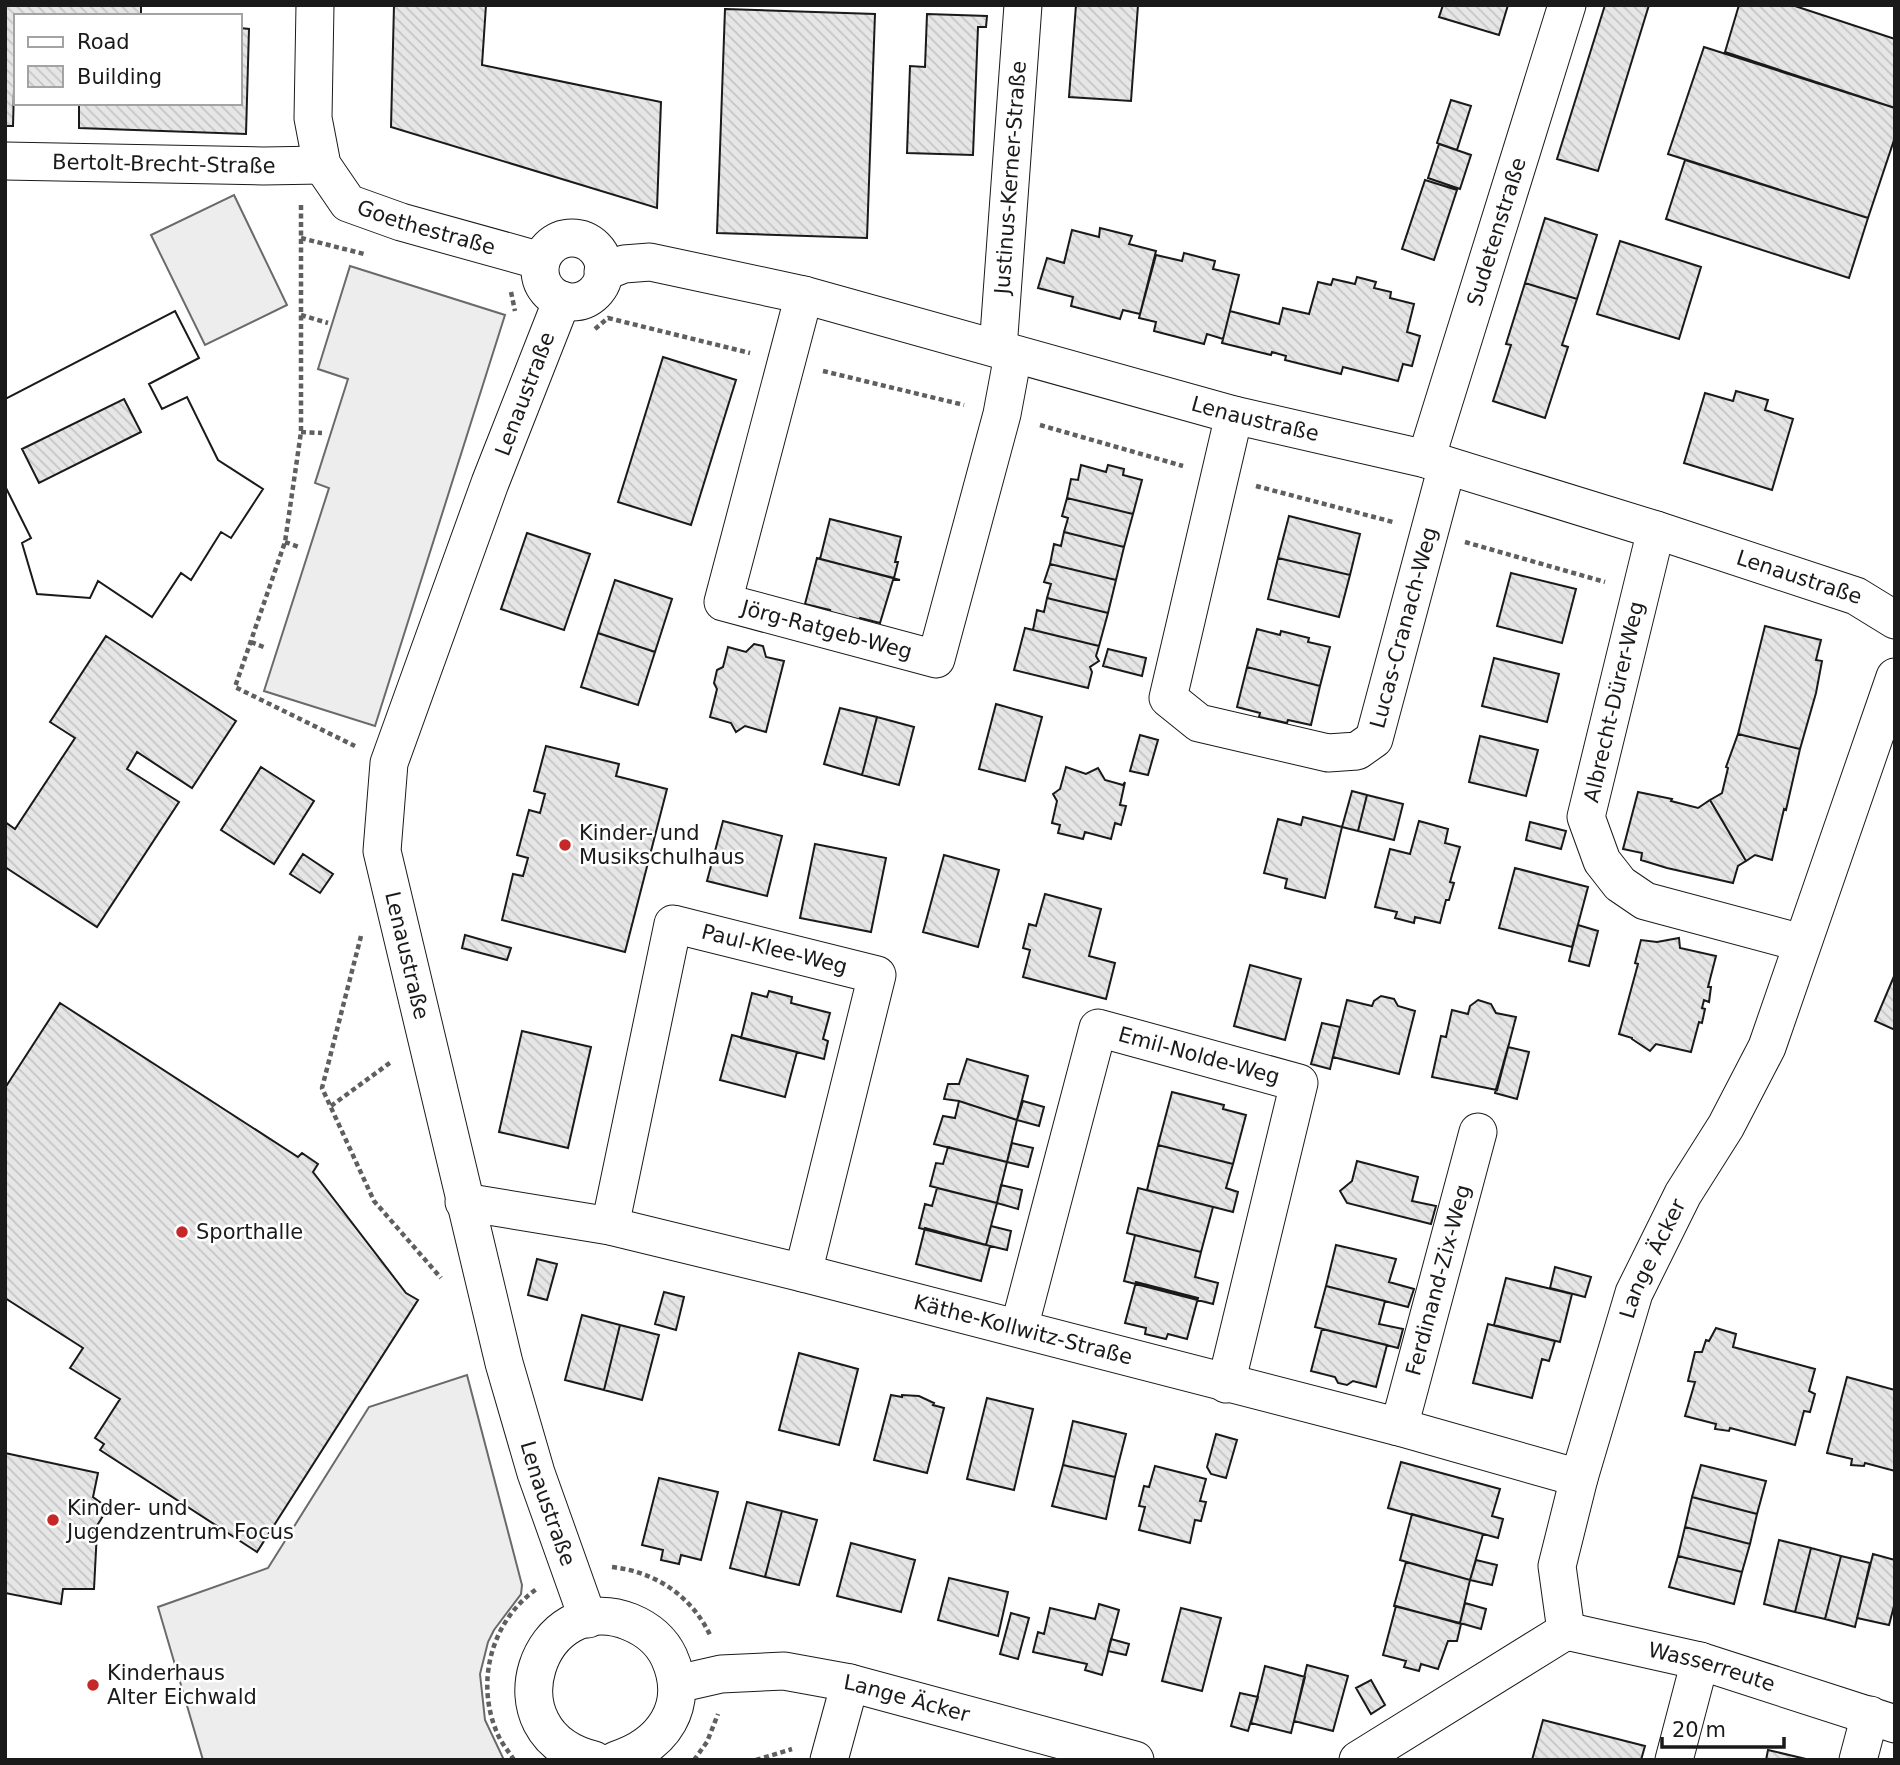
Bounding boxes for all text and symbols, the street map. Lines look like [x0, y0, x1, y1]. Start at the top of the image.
legend [14, 14, 242, 105]
text: Road [77, 30, 130, 54]
street label: Justinus-Kerner-Straße [990, 60, 1031, 297]
text: Building [77, 65, 162, 89]
street label: Bertolt-Brecht-Straße [52, 150, 276, 178]
street label: Sudetenstraße [1462, 154, 1531, 309]
street label: Goethestraße [354, 195, 498, 260]
street label: Lenaustraße [490, 329, 560, 459]
street label: Lenaustraße [1189, 392, 1321, 446]
street label: Lucas-Cranach-Weg [1365, 524, 1442, 731]
street label: Lenaustraße [1733, 545, 1865, 609]
street label: Jörg-Ratgeb-Weg [737, 595, 915, 664]
street label: Albrecht-Dürer-Weg [1579, 599, 1649, 805]
place label: Kinder- und Musikschulhaus [579, 821, 745, 869]
marker: Kinder- und Musikschulhaus [557, 837, 573, 853]
street label: Lenaustraße [380, 889, 434, 1022]
street label: Paul-Klee-Weg [699, 920, 850, 979]
street label: Emil-Nolde-Weg [1116, 1022, 1282, 1089]
street label: Ferdinand-Zix-Weg [1401, 1182, 1475, 1378]
street label: Lange Äcker [1615, 1195, 1691, 1321]
place label: Sporthalle [196, 1220, 303, 1244]
marker: Sporthalle [174, 1224, 190, 1240]
street label: Käthe-Kollwitz-Straße [911, 1290, 1135, 1370]
street label: Lenaustraße [515, 1438, 580, 1569]
place label: Kinder- und Jugendzentrum Focus [65, 1496, 294, 1544]
marker: Kinder- und Jugendzentrum Focus [45, 1512, 61, 1528]
street label: Wasserreute [1646, 1638, 1778, 1696]
place label: Kinderhaus Alter Eichwald [107, 1661, 257, 1709]
street label: Lange Äcker [842, 1670, 973, 1727]
marker: Kinderhaus Alter Eichwald [85, 1677, 101, 1693]
scale bar [1662, 1706, 1784, 1750]
text: 20 m [1672, 1718, 1726, 1742]

